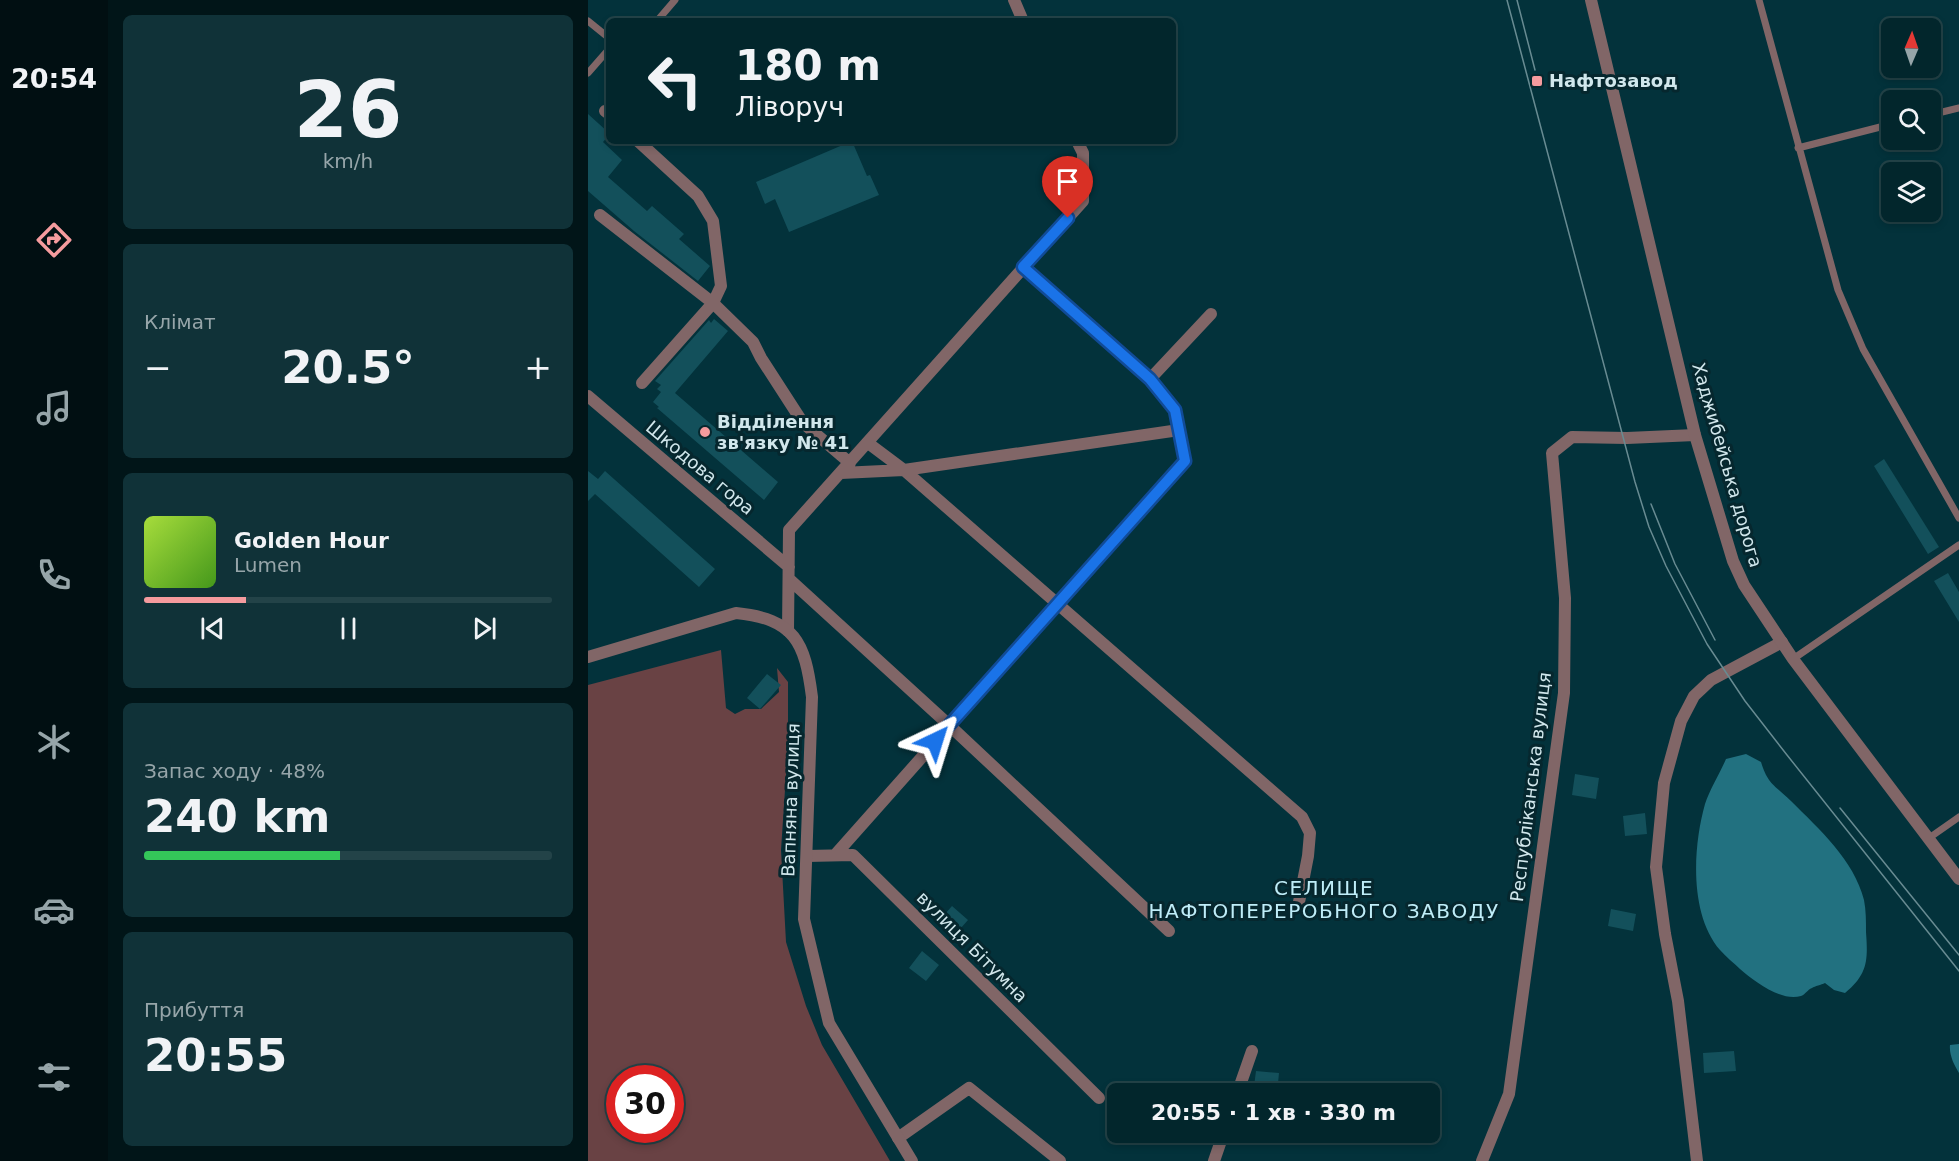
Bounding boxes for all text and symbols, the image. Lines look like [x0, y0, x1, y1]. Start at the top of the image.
north arrow [1881, 18, 1941, 78]
map controls [1881, 18, 1941, 222]
text: 180 m [735, 41, 881, 90]
icon: left [636, 42, 714, 120]
text: 20:54 [11, 63, 97, 94]
text: 26 [294, 65, 402, 155]
place label: Нафтозавод [1549, 70, 1678, 91]
marker: Нафтозавод [1530, 74, 1544, 88]
button: search [1881, 90, 1941, 150]
text: Ліворуч [735, 91, 844, 122]
text: km/h [323, 149, 373, 173]
pin [1042, 156, 1093, 218]
button: layers [1881, 162, 1941, 222]
icon: arrive [1051, 165, 1084, 198]
icon: directions [33, 219, 75, 261]
text: Клімат [144, 310, 216, 334]
text: 20.5° [281, 341, 415, 394]
text: − [144, 348, 172, 387]
text: + [524, 348, 552, 387]
street label: Хаджибейська дорога [1688, 360, 1767, 570]
icon: music [33, 387, 75, 429]
place label: Відділення зв'язку № 41 [717, 411, 850, 453]
street label: Шкодова гора [642, 416, 759, 519]
marker: Відділення зв'язку № 41 [698, 425, 712, 439]
text: Golden Hour [234, 528, 389, 553]
text: Lumen [234, 553, 302, 577]
icon: phone [33, 554, 75, 596]
icon: previous [196, 612, 229, 645]
icon: pause [332, 612, 365, 645]
icon: next [468, 612, 501, 645]
street label: Республіканська вулиця [1506, 671, 1555, 903]
position arrow [903, 709, 967, 773]
icon: climate [33, 721, 75, 763]
street label: Вапняна вулиця [777, 723, 804, 877]
text: Запас ходу · 48% [144, 759, 325, 783]
text: 240 km [144, 790, 330, 843]
district label: СЕЛИЩЕ НАФТОПЕРЕРОБНОГО ЗАВОДУ [1148, 876, 1500, 923]
street label: вулиця Бітумна [913, 887, 1032, 1006]
icon: car [33, 889, 75, 931]
text: Прибуття [144, 998, 244, 1022]
text: 20:55 [144, 1029, 287, 1082]
icon: filters [33, 1056, 75, 1098]
speed limit sign: 30 [606, 1065, 684, 1143]
text: 20:55 · 1 хв · 330 m [1151, 1100, 1396, 1125]

